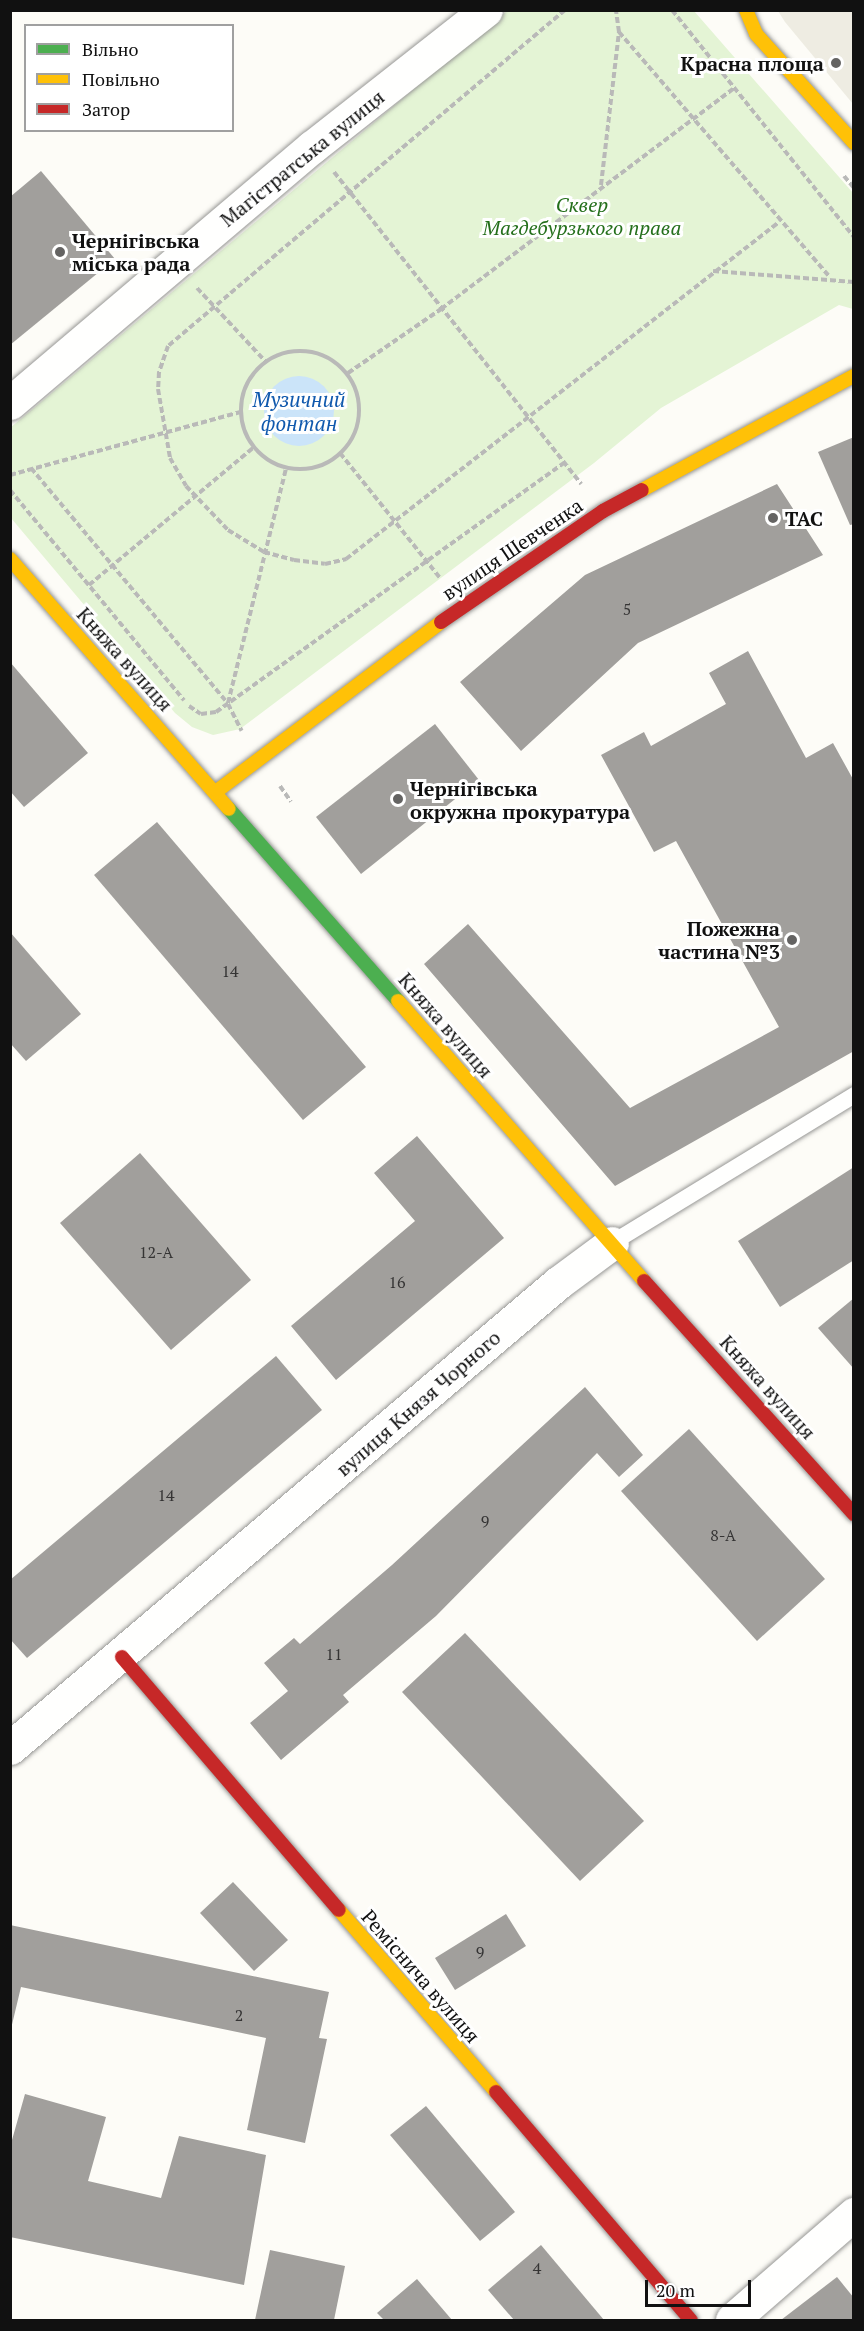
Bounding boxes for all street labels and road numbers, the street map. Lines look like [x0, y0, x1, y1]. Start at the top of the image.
street label: Магістратська вулиця [215, 85, 389, 231]
street label: вулиця Шевченка [437, 493, 587, 605]
street label: Княжа вулиця [72, 602, 178, 716]
street label: Княжа вулиця [394, 968, 498, 1082]
street label: вулиця Князя Чорного [331, 1325, 505, 1481]
street label: Княжа вулиця [715, 1330, 821, 1444]
street label: Реміснича вулиця [357, 1905, 485, 2047]

